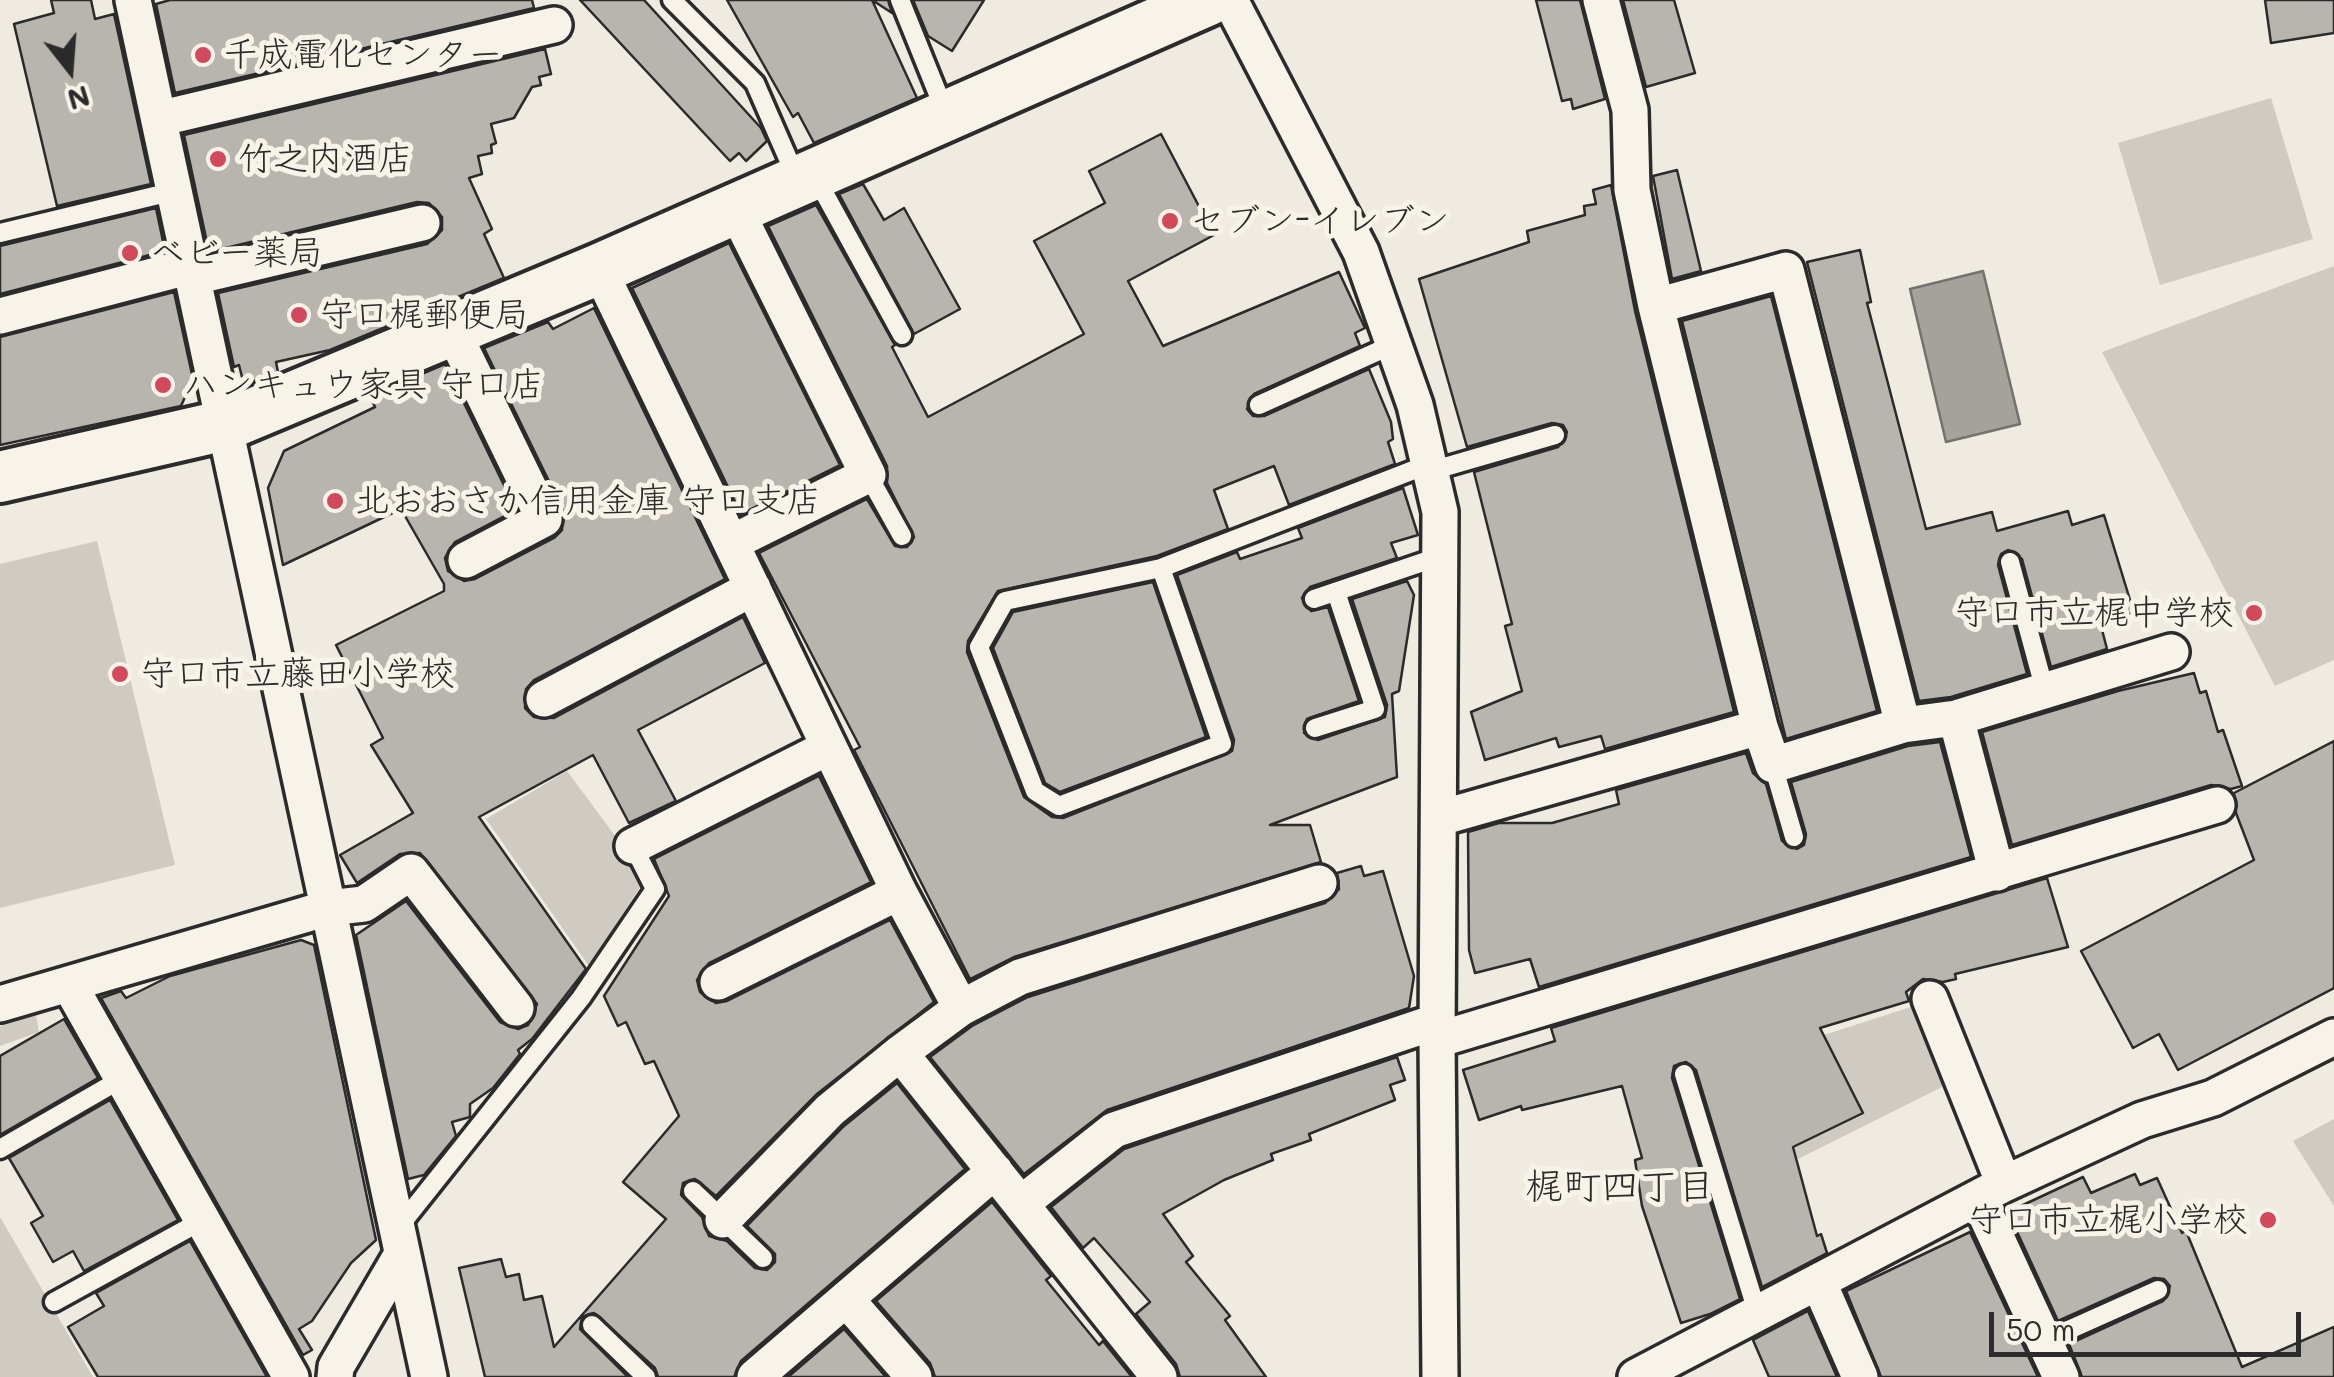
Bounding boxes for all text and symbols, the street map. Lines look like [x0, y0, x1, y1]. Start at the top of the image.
north arrow [20, 20, 120, 120]
place label: 千成電化センター [223, 34, 503, 76]
marker: 千成電化センター [192, 44, 214, 66]
text: N [63, 78, 94, 119]
place label: 竹之内酒店 [238, 138, 413, 180]
marker: 竹之内酒店 [207, 148, 229, 170]
place label: セブン-イレブン [1190, 200, 1450, 242]
marker: セブン-イレブン [1159, 210, 1181, 232]
place label: ベビー薬局 [150, 232, 323, 274]
marker: ベビー薬局 [119, 242, 141, 264]
place label: 守口梶郵便局 [319, 294, 529, 336]
marker: 守口梶郵便局 [288, 304, 310, 326]
place label: ハンキュウ家具 守口店 [183, 364, 544, 406]
marker: ハンキュウ家具 守口店 [152, 374, 174, 396]
place label: 北おおさか信用金庫 守口支店 [355, 480, 821, 522]
marker: 北おおさか信用金庫 守口支店 [324, 490, 346, 512]
place label: 守口市立梶中学校 [1954, 592, 2234, 634]
marker: 守口市立梶中学校 [2243, 602, 2265, 624]
place label: 守口市立藤田小学校 [140, 653, 455, 695]
marker: 守口市立藤田小学校 [109, 663, 131, 685]
district label: 梶町四丁目 [1525, 1164, 1715, 1210]
place label: 守口市立梶小学校 [1968, 1199, 2248, 1241]
marker: 守口市立梶小学校 [2257, 1209, 2279, 1231]
scale bar [1994, 1292, 2306, 1354]
text: 50 m [2006, 1309, 2076, 1349]

